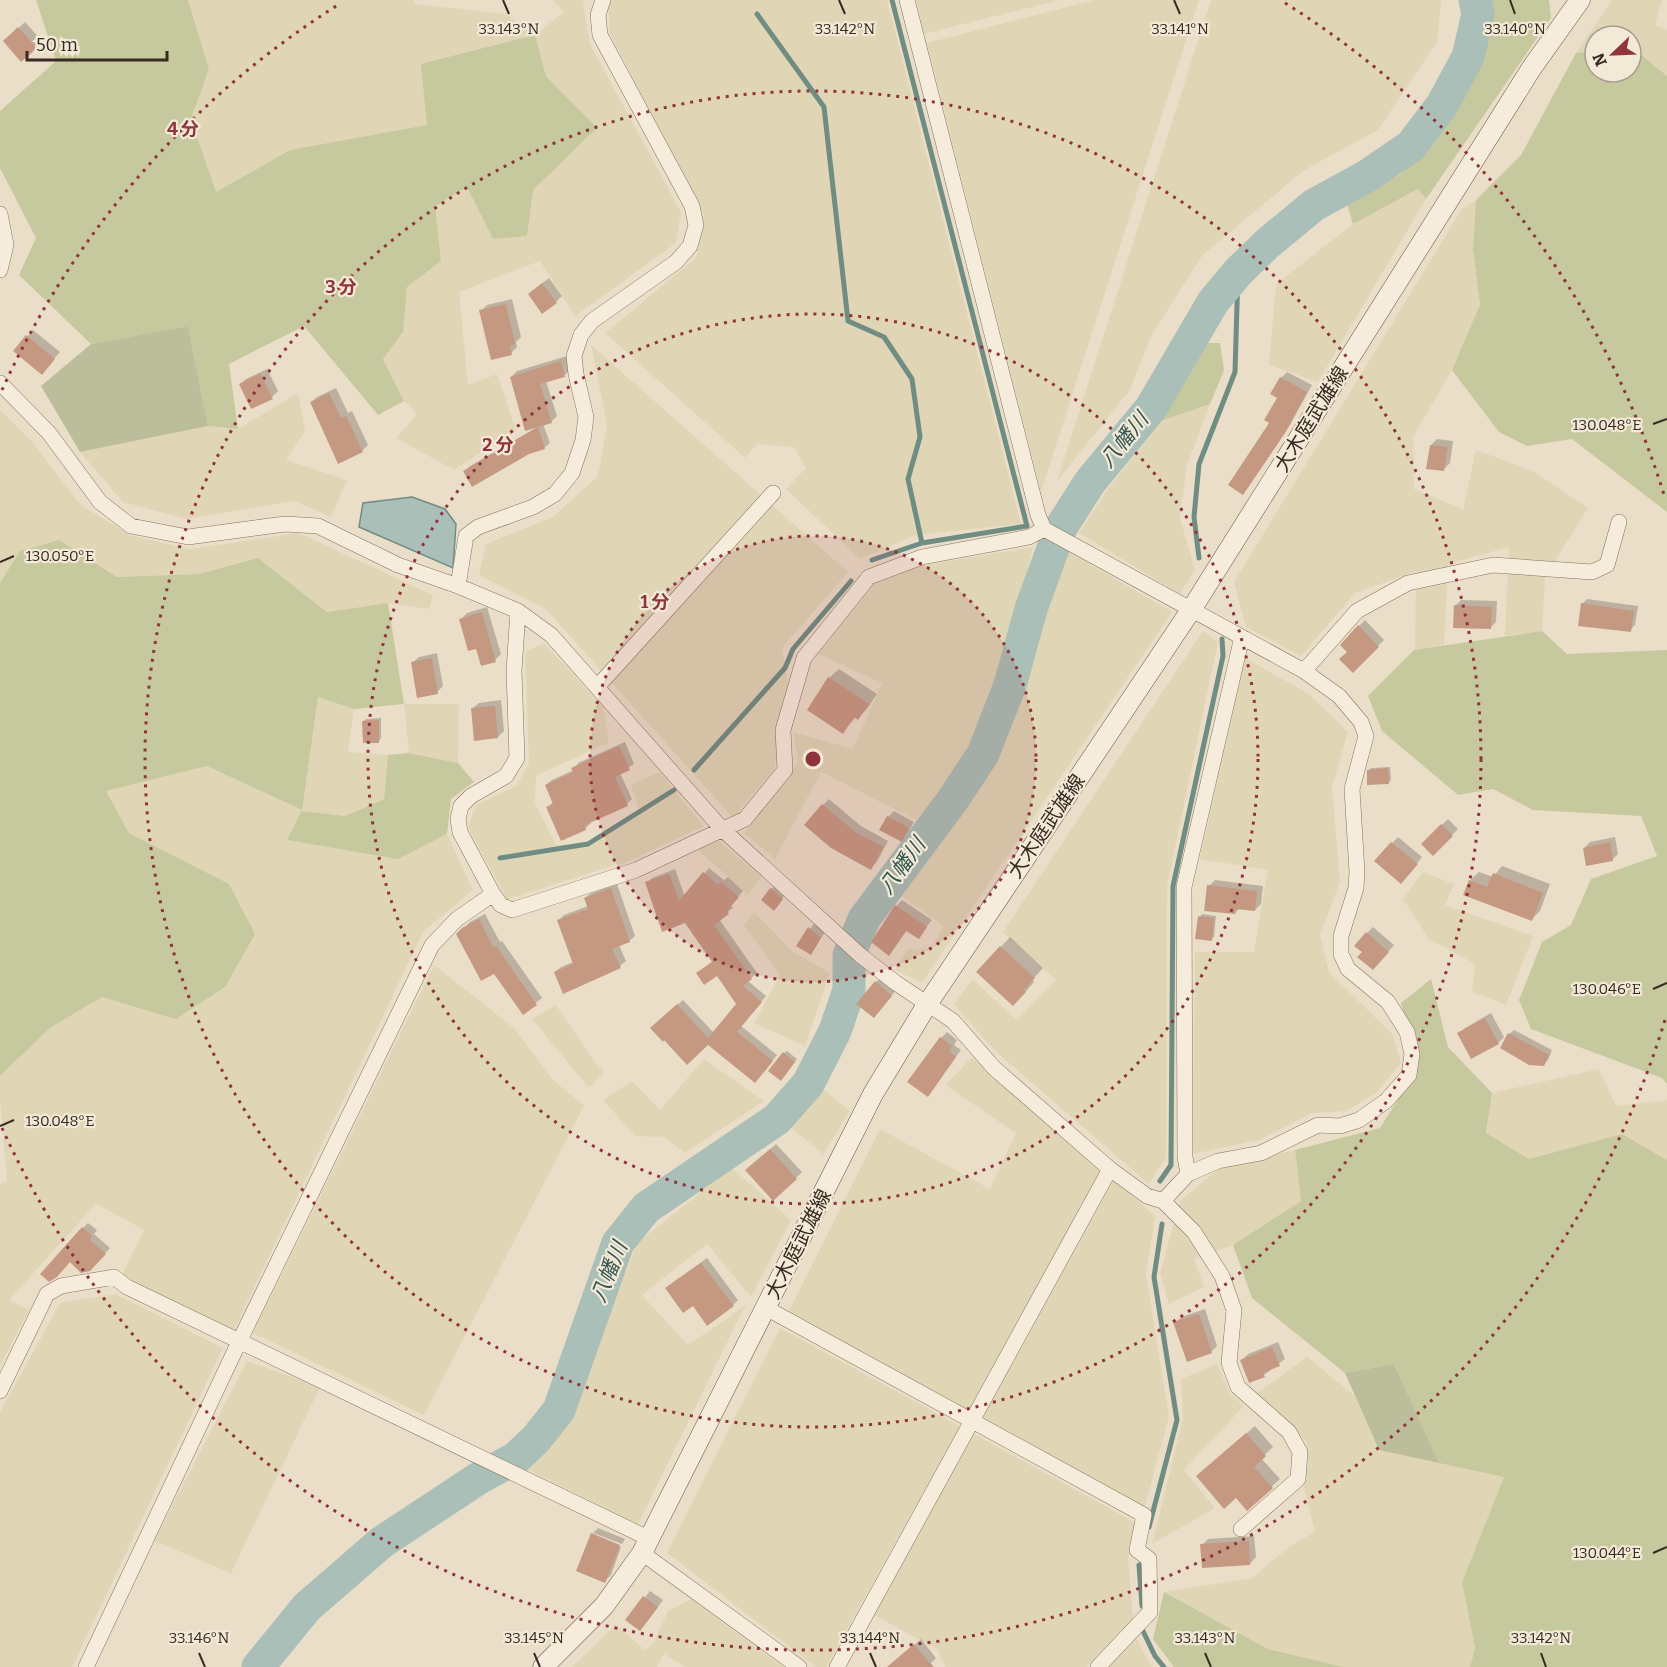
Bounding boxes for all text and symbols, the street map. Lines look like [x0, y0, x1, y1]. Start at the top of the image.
text: 33.143°N [479, 20, 540, 38]
text: 33.142°N [815, 20, 875, 38]
text: 33.141°N [1151, 20, 1209, 38]
text: 33.140°N [1484, 20, 1546, 38]
scale bar [27, 24, 166, 62]
north arrow [1583, 24, 1643, 84]
text: 50 m [36, 34, 78, 56]
text: N [1588, 50, 1611, 69]
text: 4 分 [167, 118, 199, 140]
text: 3 分 [325, 276, 357, 298]
street label: 大木庭武雄線 [1269, 362, 1353, 476]
water label: 八幡川 [1094, 406, 1155, 473]
text: 130.048°E [1572, 416, 1642, 434]
text: 2 分 [482, 434, 514, 456]
text: 130.050°E [26, 547, 94, 565]
text: 1 分 [640, 591, 670, 613]
centre of rings [803, 749, 823, 769]
street label: 大木庭武雄線 [1002, 770, 1090, 882]
water label: 八幡川 [873, 831, 932, 899]
text: 130.046°E [1573, 980, 1641, 998]
text: 130.048°E [25, 1112, 95, 1130]
street label: 大木庭武雄線 [760, 1185, 836, 1303]
water label: 八幡川 [585, 1236, 634, 1306]
text: 130.044°E [1573, 1544, 1641, 1562]
text: 33.146°N [169, 1629, 229, 1647]
text: 33.145°N [504, 1629, 564, 1647]
text: 33.144°N [840, 1629, 900, 1647]
text: 33.143°N [1175, 1629, 1236, 1647]
text: 33.142°N [1511, 1629, 1571, 1647]

